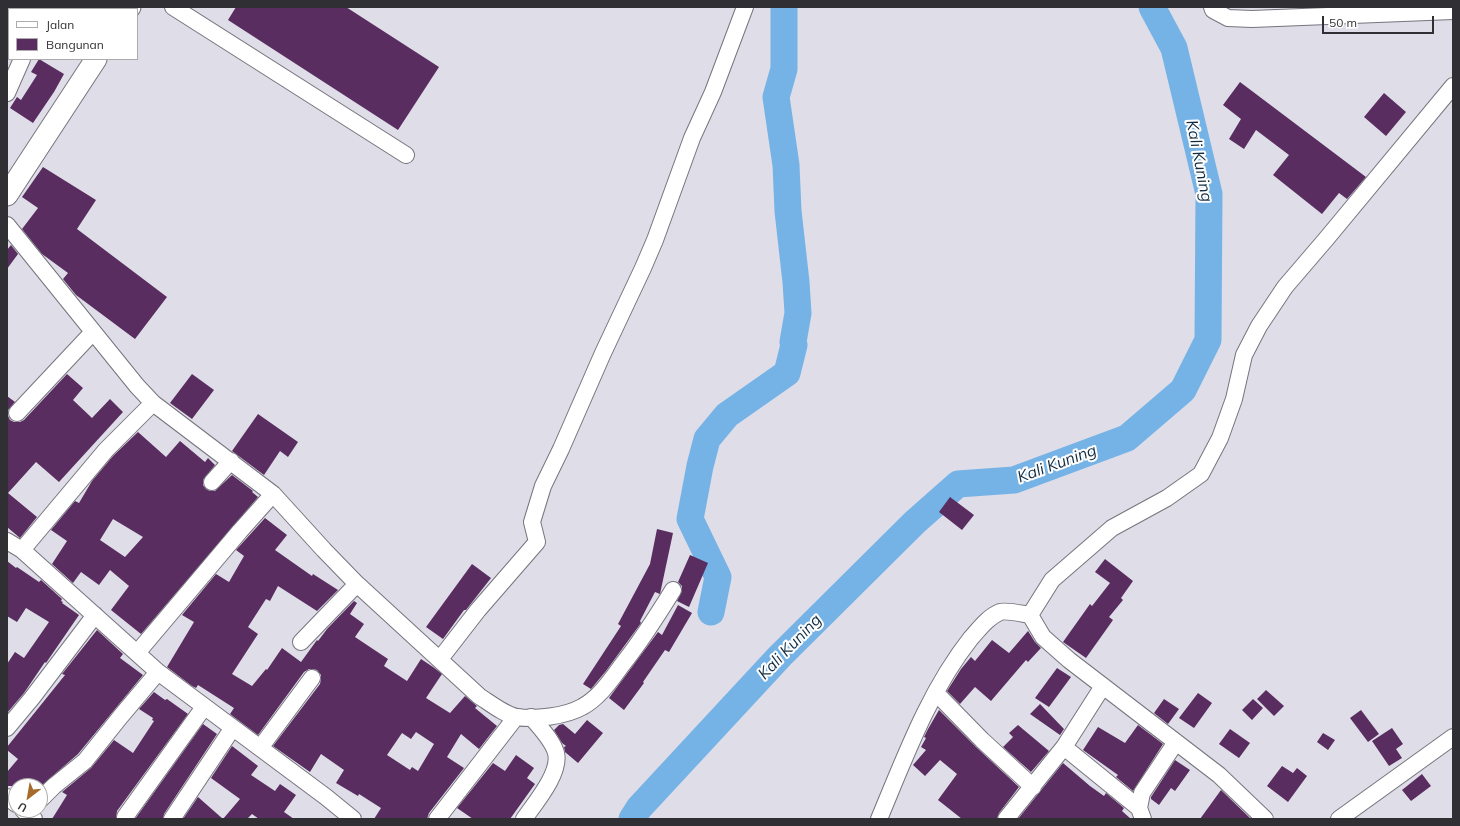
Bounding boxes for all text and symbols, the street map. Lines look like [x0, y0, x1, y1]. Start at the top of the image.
legend [8, 8, 138, 60]
scale bar [1324, 8, 1436, 34]
text: 50 m [1329, 15, 1357, 30]
text: Jalan [46, 17, 74, 32]
text: Bangunan [46, 37, 104, 52]
water label: Kali Kuning [1182, 118, 1216, 204]
water label: Kali Kuning [1015, 441, 1099, 487]
water label: Kali Kuning [754, 610, 826, 684]
north arrow [8, 778, 48, 818]
text: U [15, 799, 29, 816]

